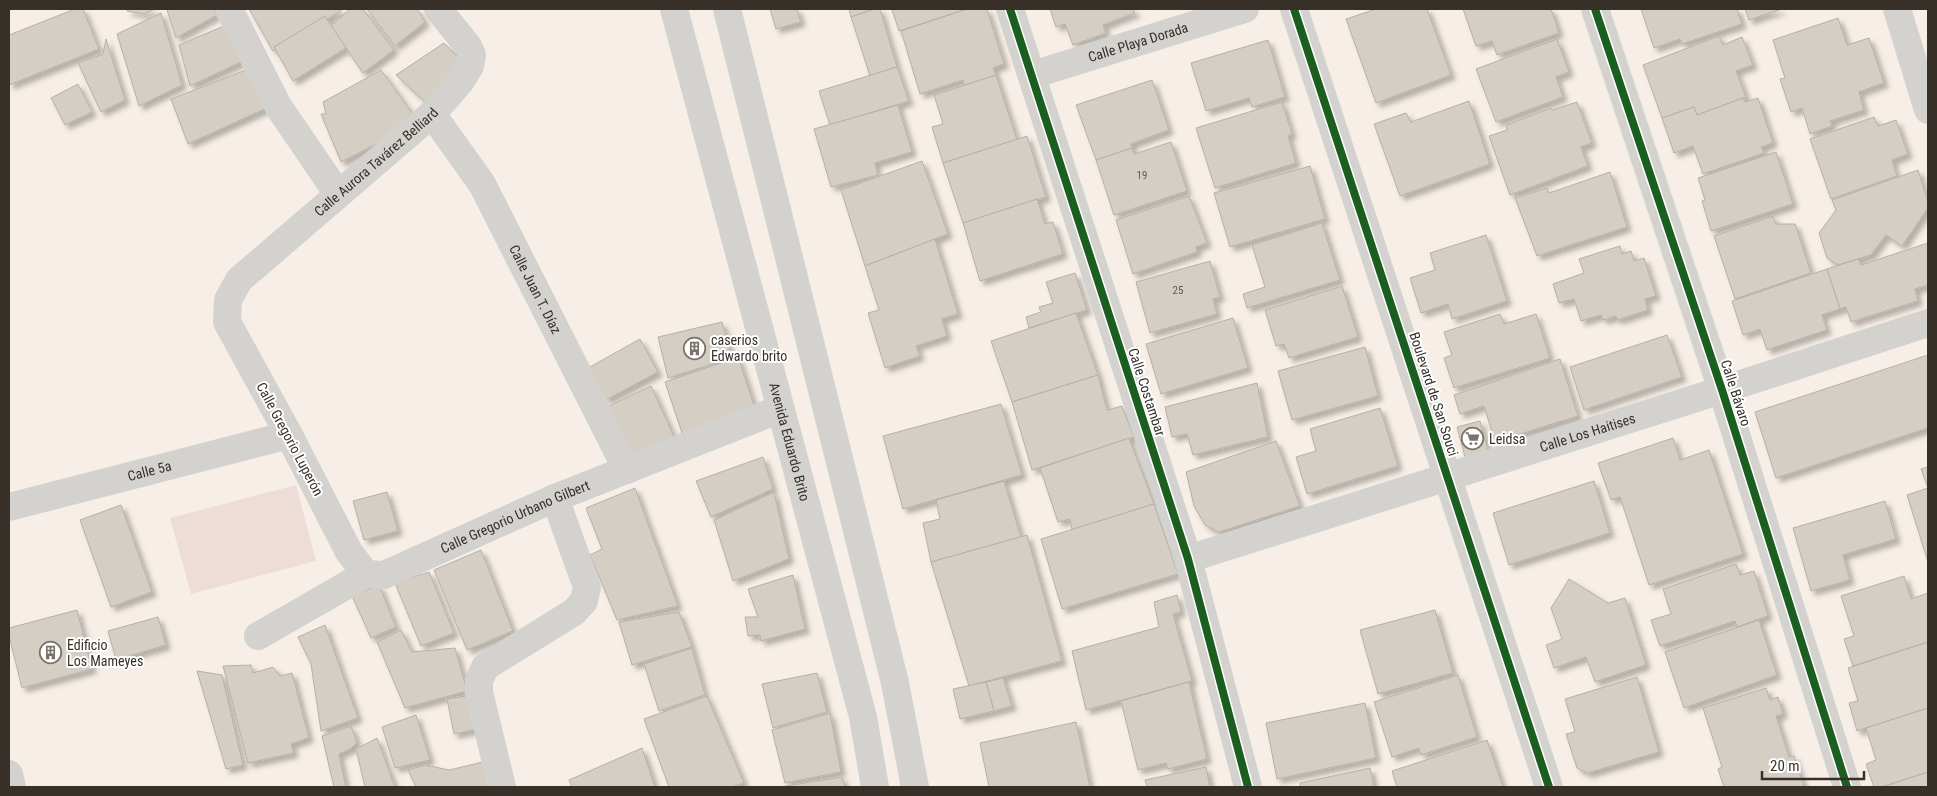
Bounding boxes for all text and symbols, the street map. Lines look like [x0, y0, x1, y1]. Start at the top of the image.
street label: Calle Playa Dorada [1086, 19, 1190, 65]
street label: Calle Aurora Tavárez Belliard [311, 105, 442, 220]
house number: 19 [1137, 169, 1147, 182]
street label: Calle Juan T. Díaz [506, 242, 565, 336]
house number: 25 [1173, 284, 1183, 297]
street label: Boulevard de San Souci [1406, 330, 1462, 458]
place label: caserios Edwardo brito [711, 332, 787, 364]
building icon: caserios Edwardo brito [683, 336, 707, 360]
street label: Calle Costambar [1125, 346, 1169, 438]
street label: Calle Bávaro [1718, 358, 1754, 428]
street label: Calle Gregorio Luperón [253, 380, 327, 498]
street label: Avenida Eduardo Brito [766, 381, 813, 503]
street label: Calle Los Haitises [1538, 410, 1637, 455]
supermarket icon: Leidsa [1461, 427, 1485, 451]
place label: Leidsa [1489, 431, 1525, 447]
street label: Calle 5a [126, 458, 173, 484]
street label: Calle Gregorio Urbano Gilbert [438, 477, 592, 557]
place label: Edificio Los Mameyes [67, 637, 143, 669]
building icon: Edificio Los Mameyes [39, 641, 63, 665]
scale bar [1762, 748, 1864, 780]
text: 20 m [1770, 757, 1800, 775]

